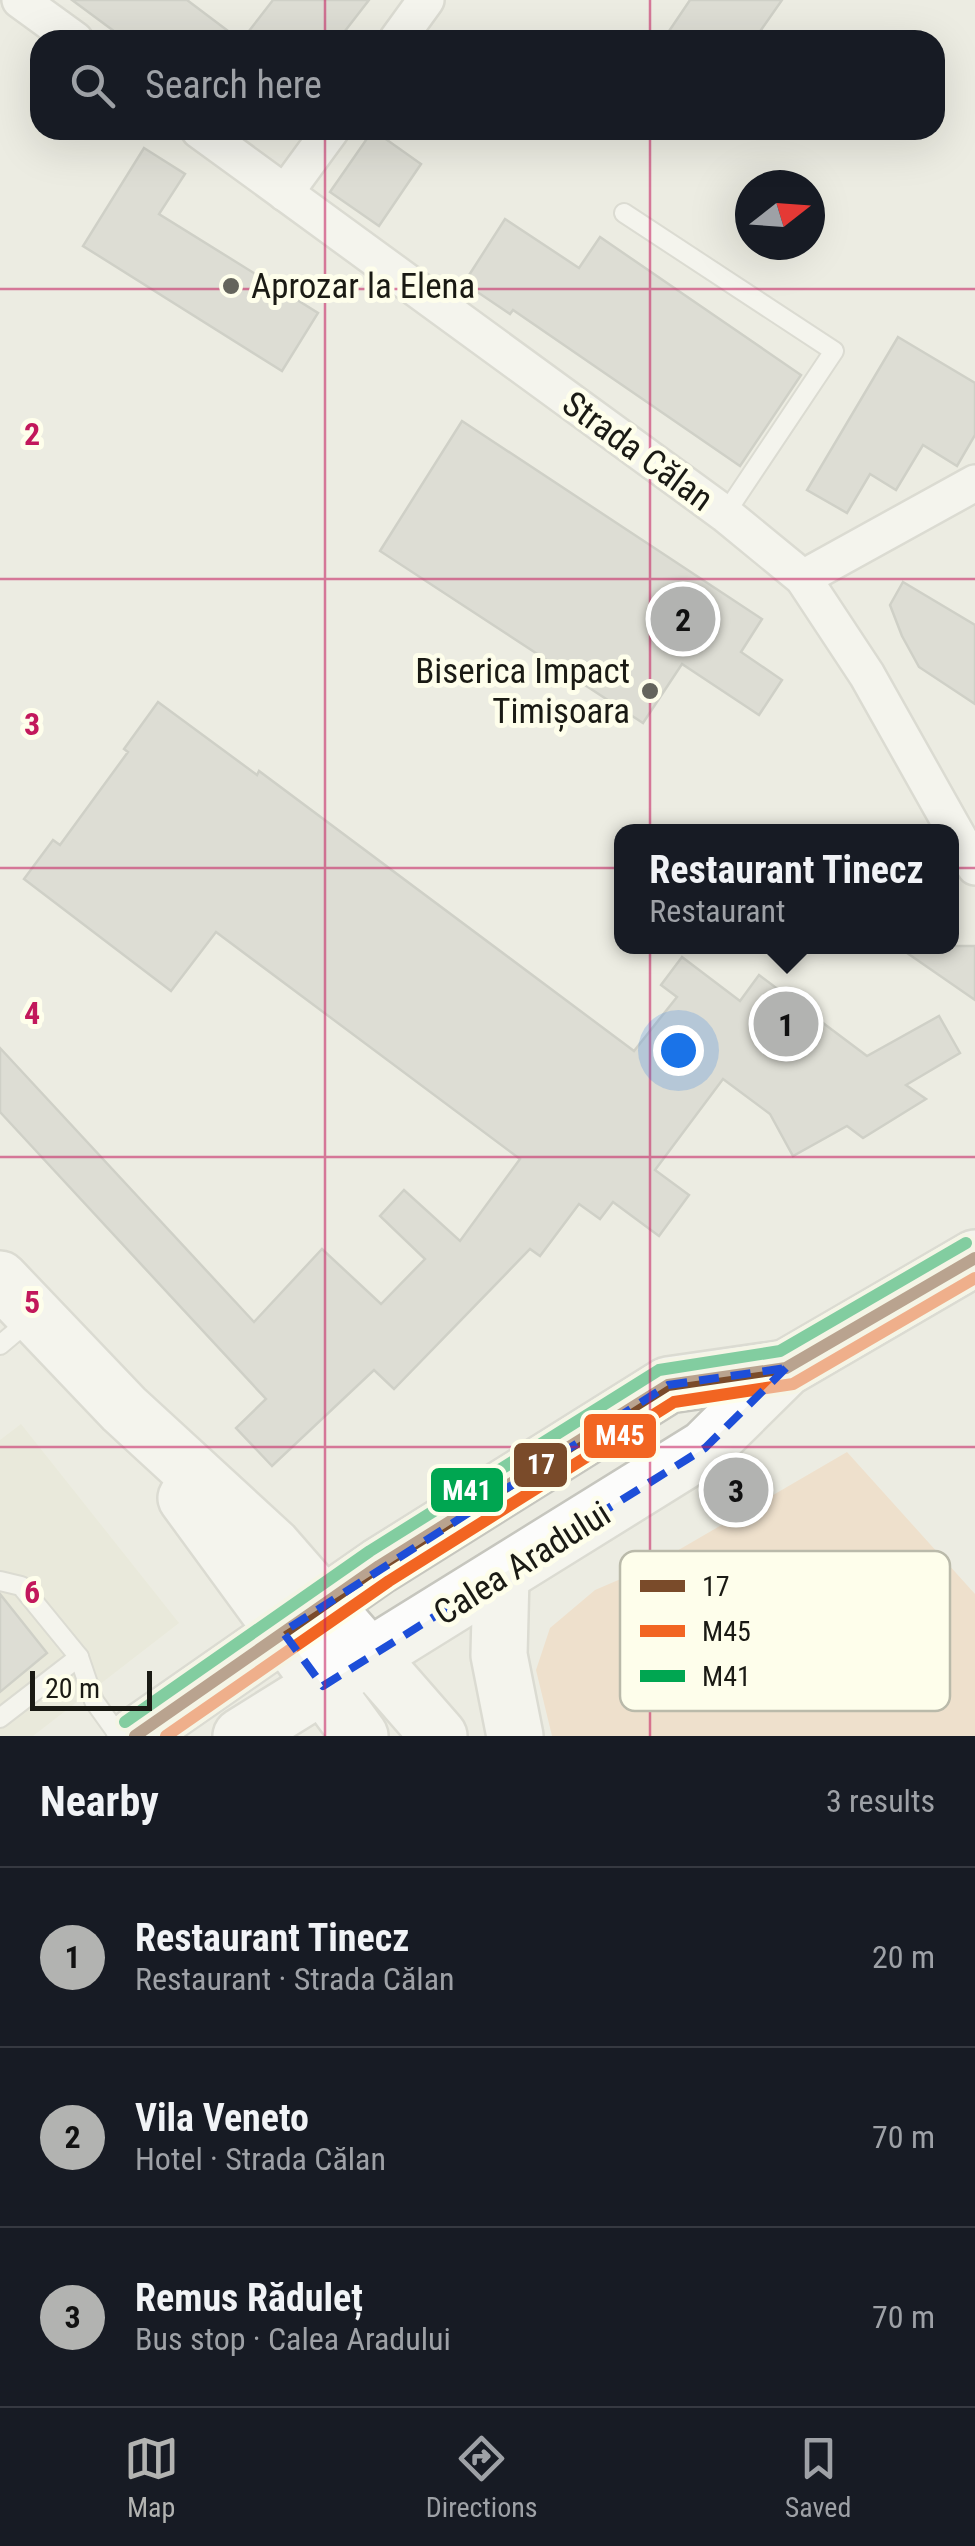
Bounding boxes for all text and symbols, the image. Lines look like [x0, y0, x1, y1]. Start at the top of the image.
search box [30, 30, 945, 140]
icon: search [65, 58, 120, 113]
text: Search here [145, 63, 322, 107]
north arrow [735, 170, 825, 260]
place label: Aprozar la Elena [251, 266, 475, 307]
marker: Aprozar la Elena [220, 275, 242, 297]
street label: Strada Călan [555, 383, 721, 520]
text: 2 [24, 415, 40, 453]
pin: 2 [650, 582, 716, 656]
place label: Biserica Impact Timișoara [415, 651, 630, 732]
marker: Biserica Impact Timișoara [639, 680, 661, 702]
text: 3 [24, 705, 40, 743]
popup [614, 824, 959, 954]
text: Restaurant Tinecz [649, 848, 924, 892]
text: Restaurant [649, 892, 786, 930]
pin: 1 [754, 986, 818, 1062]
text: 4 [24, 994, 40, 1032]
your location [653, 1025, 704, 1076]
text: 5 [24, 1283, 40, 1321]
line badge: M45 [582, 1412, 658, 1460]
text: M45 [595, 1419, 645, 1452]
line badge: 17 [512, 1441, 569, 1489]
text: 17 [527, 1448, 555, 1481]
pin: 3 [704, 1452, 768, 1528]
line badge: M41 [429, 1466, 505, 1514]
text: M41 [442, 1474, 492, 1507]
street label: Calea Aradului [427, 1493, 618, 1634]
legend [620, 1551, 950, 1711]
text: 17 [702, 1570, 730, 1603]
text: 6 [24, 1573, 40, 1611]
text: M45 [702, 1615, 751, 1648]
text: M41 [702, 1660, 751, 1693]
scale bar [30, 1666, 152, 1710]
text: 20 m [45, 1672, 100, 1705]
text: Nearby [40, 1777, 159, 1826]
text: 3 results [826, 1782, 935, 1820]
text: Restaurant Tinecz [135, 1916, 409, 1960]
text: 1 [64, 1938, 81, 1976]
text: 20 m [872, 1938, 935, 1976]
text: Restaurant · Strada Călan [135, 1960, 454, 1998]
text: Vila Veneto [135, 2096, 309, 2140]
text: 2 [64, 2118, 81, 2156]
text: 70 m [872, 2118, 935, 2156]
text: Hotel · Strada Călan [135, 2140, 386, 2178]
text: Remus Răduleț [135, 2276, 363, 2320]
text: 3 [64, 2298, 81, 2336]
text: 70 m [872, 2298, 935, 2336]
text: Bus stop · Calea Aradului [135, 2320, 451, 2358]
tab: Map [124, 2431, 179, 2524]
tab: Directions [426, 2431, 538, 2524]
tab: Saved [785, 2431, 851, 2524]

